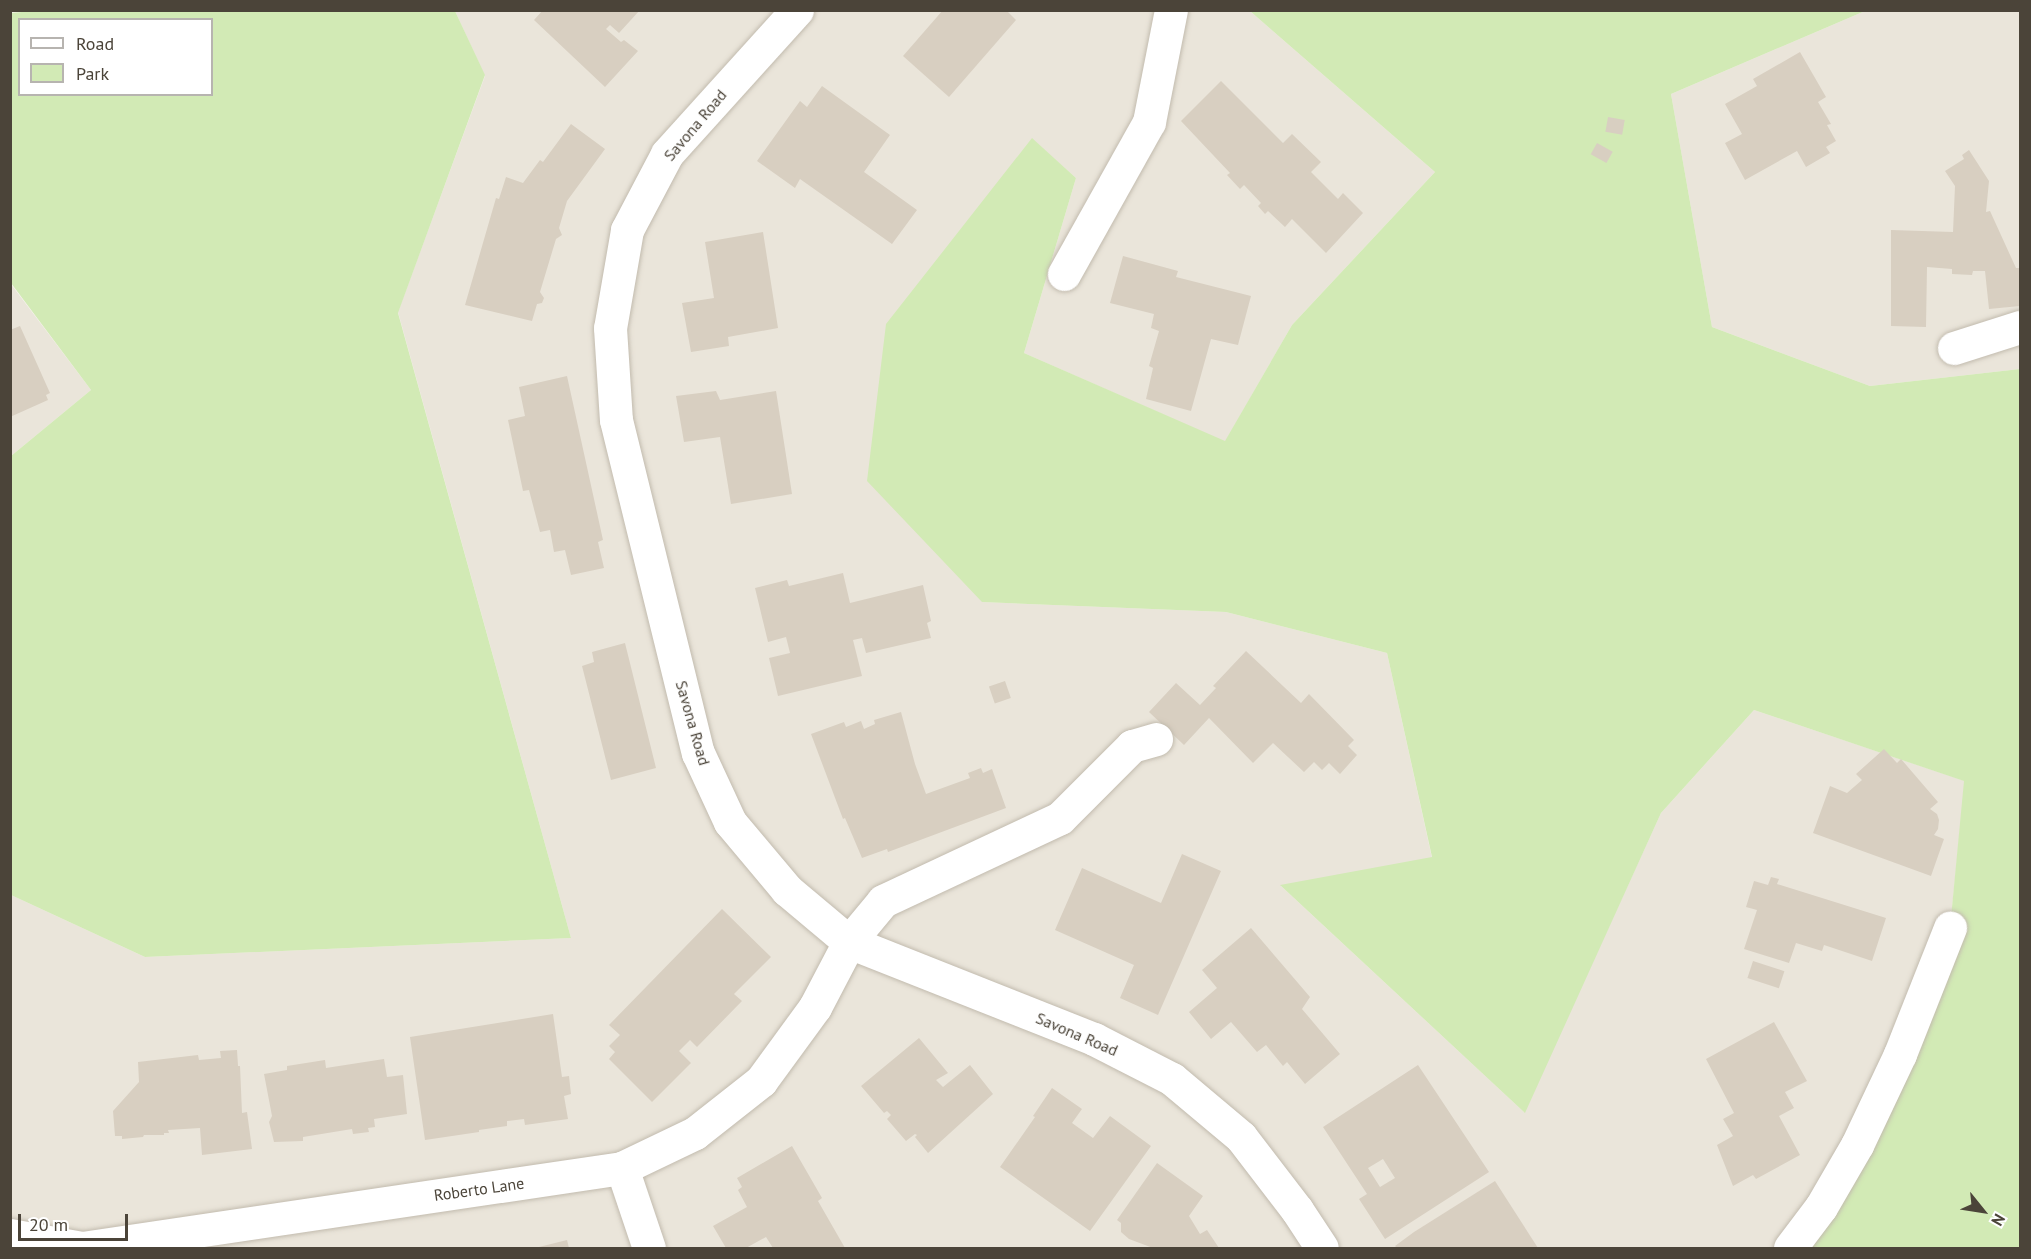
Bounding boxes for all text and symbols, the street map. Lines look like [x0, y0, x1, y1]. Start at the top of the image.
legend [18, 18, 213, 96]
text: Road [76, 32, 114, 55]
text: Park [76, 62, 109, 85]
street label: Savona Road [660, 85, 730, 165]
street label: Savona Road [672, 678, 714, 768]
street label: Savona Road [1033, 1008, 1121, 1060]
street label: Roberto Lane [433, 1173, 525, 1205]
north arrow [1953, 1181, 2013, 1241]
scale bar [21, 1202, 130, 1240]
text: N [1987, 1210, 2010, 1230]
text: 20 m [29, 1213, 68, 1236]

